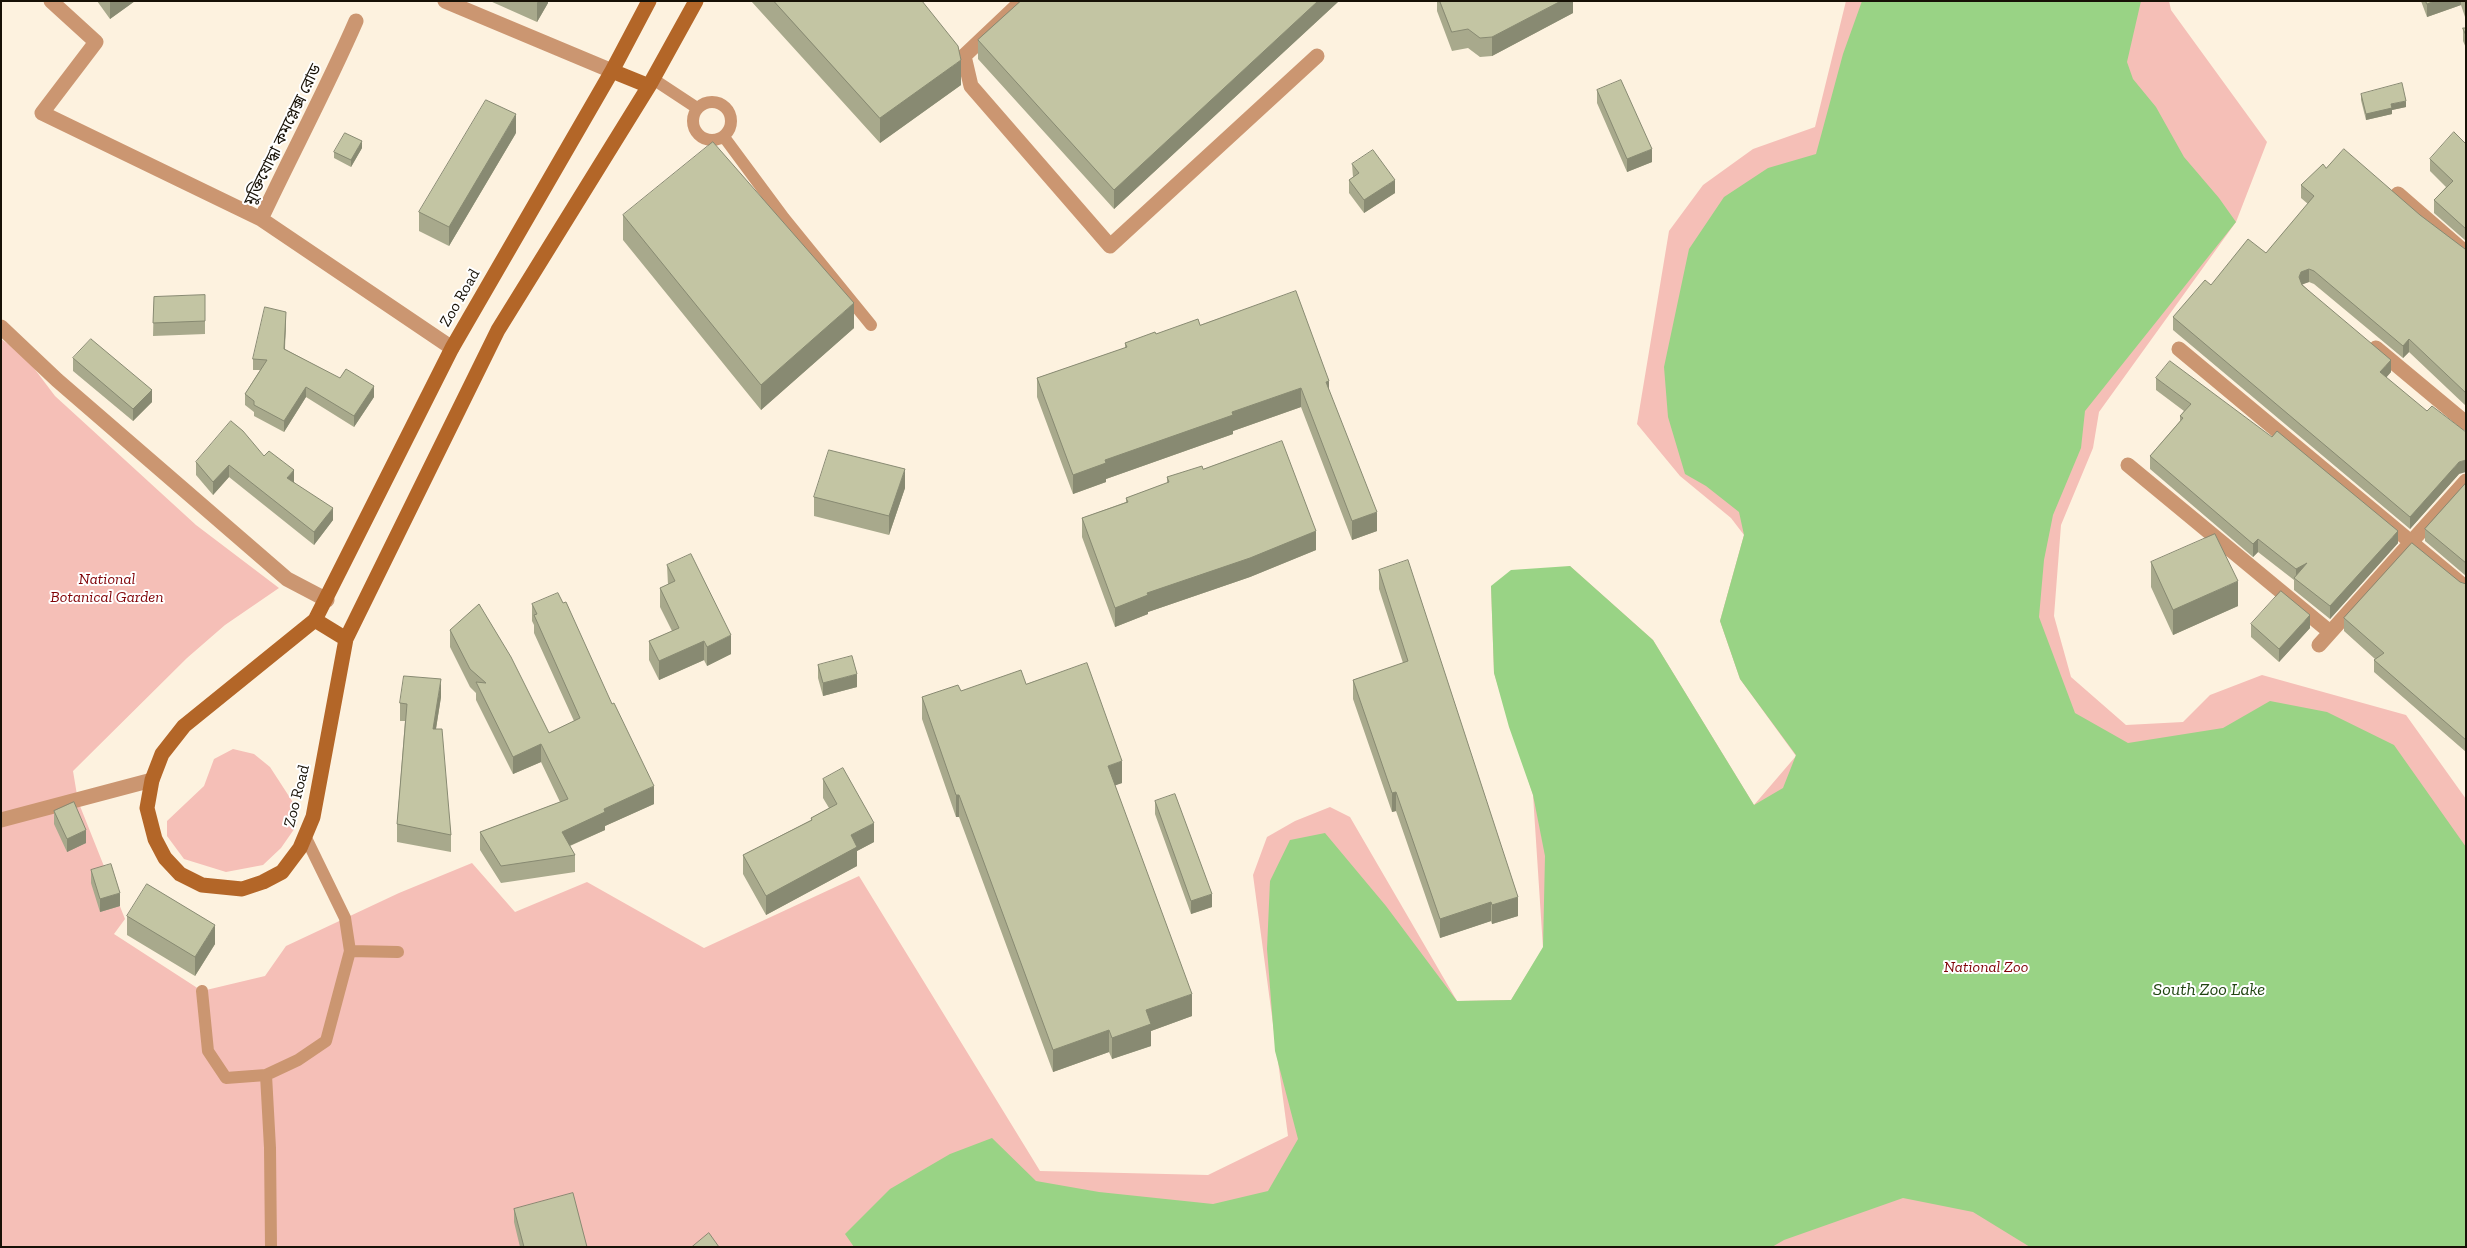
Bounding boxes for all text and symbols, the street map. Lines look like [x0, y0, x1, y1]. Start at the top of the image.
street label: মুক্তিযোদ্ধা কমপ্লেক্স রোড [240, 61, 326, 209]
street label: Zoo Road [436, 266, 484, 330]
park label: National Botanical Garden [50, 569, 164, 607]
street label: Zoo Road [280, 763, 314, 829]
park label: National Zoo [1944, 957, 2028, 977]
water label: South Zoo Lake [2153, 979, 2265, 1001]

